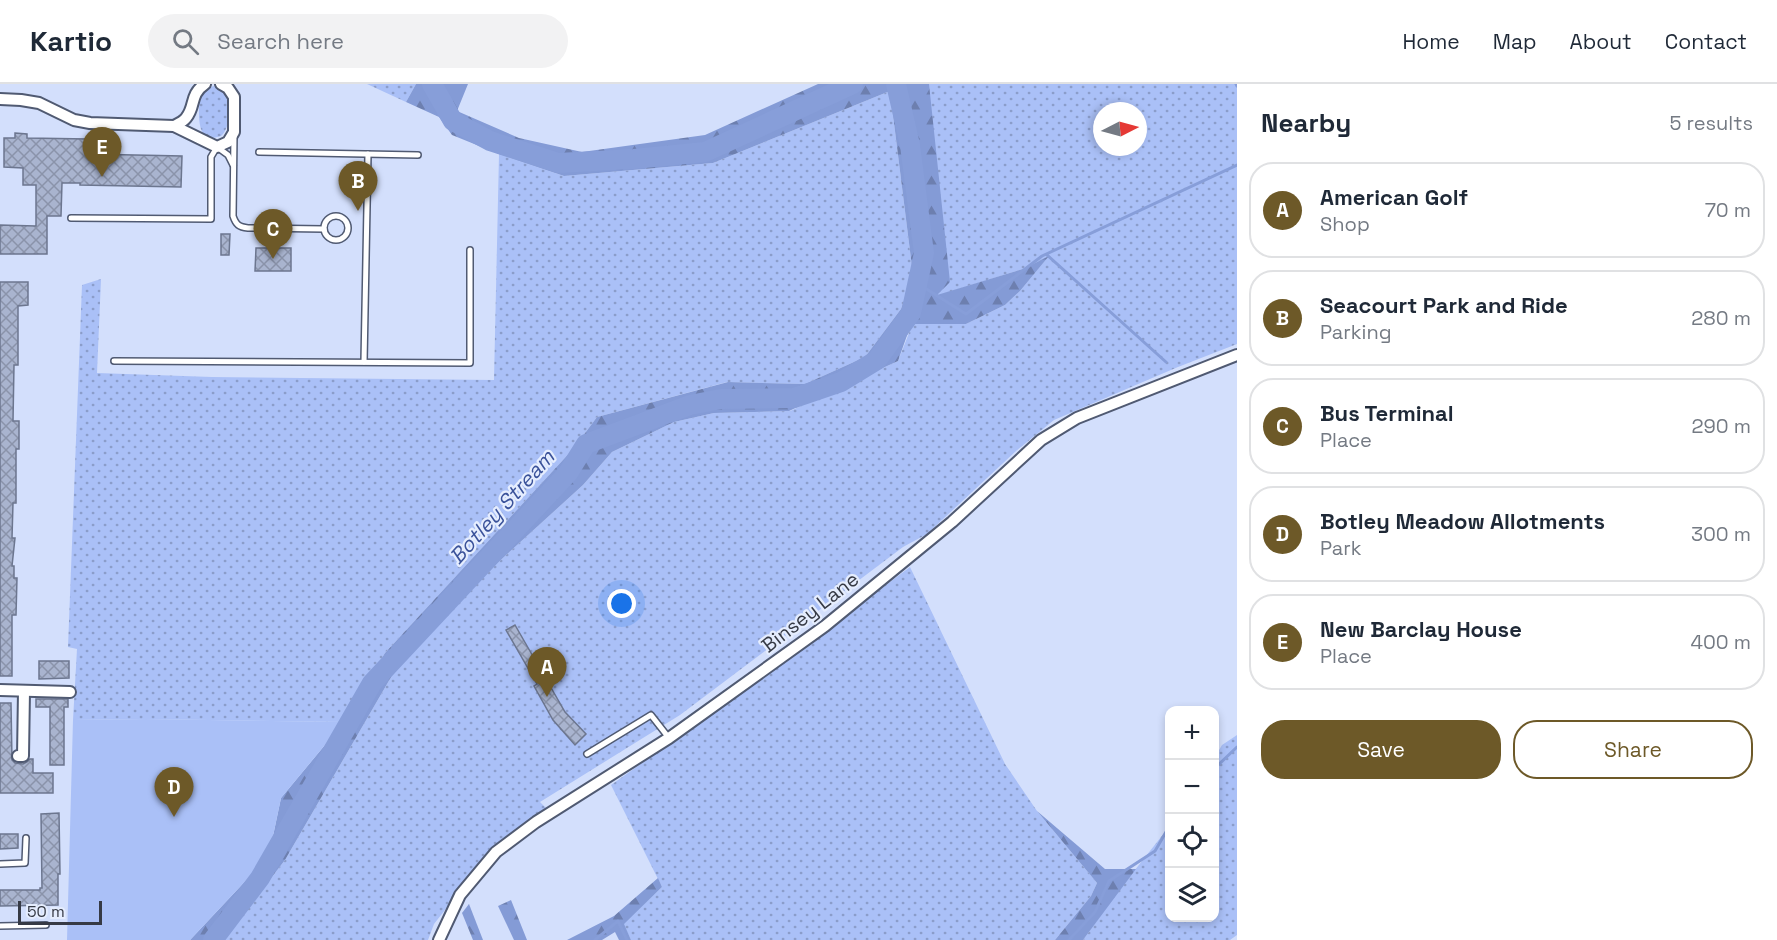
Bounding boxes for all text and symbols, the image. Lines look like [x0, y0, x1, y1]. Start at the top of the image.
search box [148, 14, 568, 68]
text: Kartio [30, 23, 112, 59]
icon: search [169, 25, 202, 58]
text: Search here [217, 27, 344, 55]
text: Home [1402, 28, 1460, 55]
text: Map [1493, 28, 1537, 55]
text: About [1570, 28, 1632, 55]
text: Contact [1665, 28, 1747, 55]
north arrow [1093, 102, 1147, 156]
text: Nearby [1261, 106, 1351, 140]
text: 5 results [1669, 110, 1753, 136]
pin: E [82, 128, 122, 177]
pin: B [338, 162, 378, 211]
text: American Golf [1320, 183, 1468, 211]
text: A [1276, 197, 1289, 223]
text: 70 m [1705, 197, 1751, 223]
pin: C [254, 210, 292, 259]
text: Shop [1320, 211, 1370, 237]
text: Seacourt Park and Ride [1320, 291, 1568, 319]
text: B [1276, 305, 1289, 331]
text: 280 m [1691, 305, 1751, 331]
text: Parking [1320, 319, 1392, 345]
text: Bus Terminal [1320, 399, 1454, 427]
text: C [1276, 413, 1289, 439]
text: 290 m [1692, 413, 1751, 439]
text: Place [1320, 427, 1372, 453]
water label: Botley Stream [443, 443, 561, 569]
text: Botley Meadow Allotments [1320, 507, 1605, 535]
text: D [1276, 521, 1289, 547]
text: 300 m [1691, 521, 1751, 547]
text: Park [1320, 535, 1362, 561]
street label: Binsey Lane [756, 566, 864, 658]
your location [607, 589, 636, 618]
text: New Barclay House [1320, 615, 1522, 643]
text: E [1277, 629, 1288, 655]
text: 400 m [1691, 629, 1751, 655]
text: Place [1320, 643, 1372, 669]
pin: A [528, 648, 566, 697]
map controls [1165, 706, 1219, 922]
button: + [1165, 706, 1219, 760]
button: Save [1261, 720, 1501, 779]
button: Share [1513, 720, 1753, 779]
button: − [1165, 760, 1219, 814]
pin: D [154, 768, 194, 817]
button: locate [1165, 814, 1219, 868]
button: layers [1165, 868, 1219, 922]
scale bar [18, 898, 102, 926]
text: 50 m [27, 901, 65, 922]

